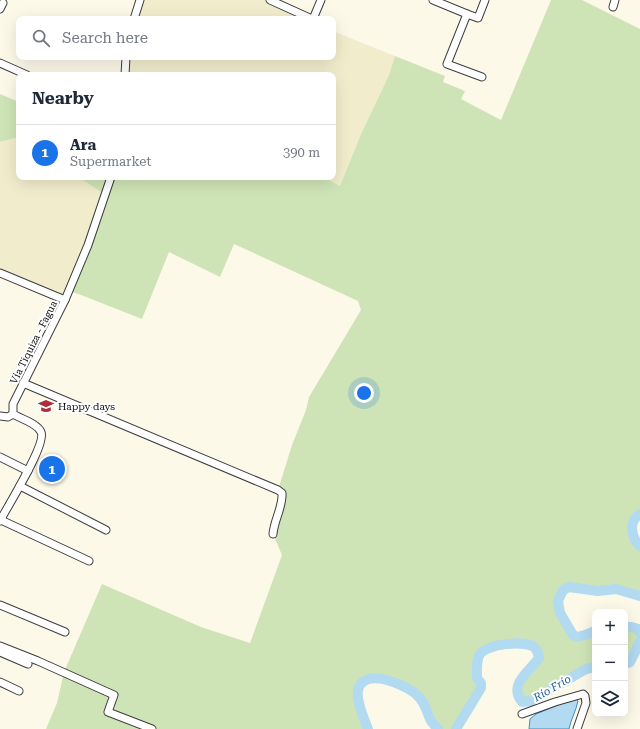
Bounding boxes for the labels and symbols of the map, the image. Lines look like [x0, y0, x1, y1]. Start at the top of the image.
street label: Vía Tiquiza - Fagua [8, 298, 59, 386]
your location [354, 383, 374, 403]
school or university icon: Happy days [37, 397, 55, 415]
place label: Happy days [58, 401, 115, 412]
pin: 1 [39, 454, 65, 484]
water label: Río Frío [530, 672, 573, 705]

